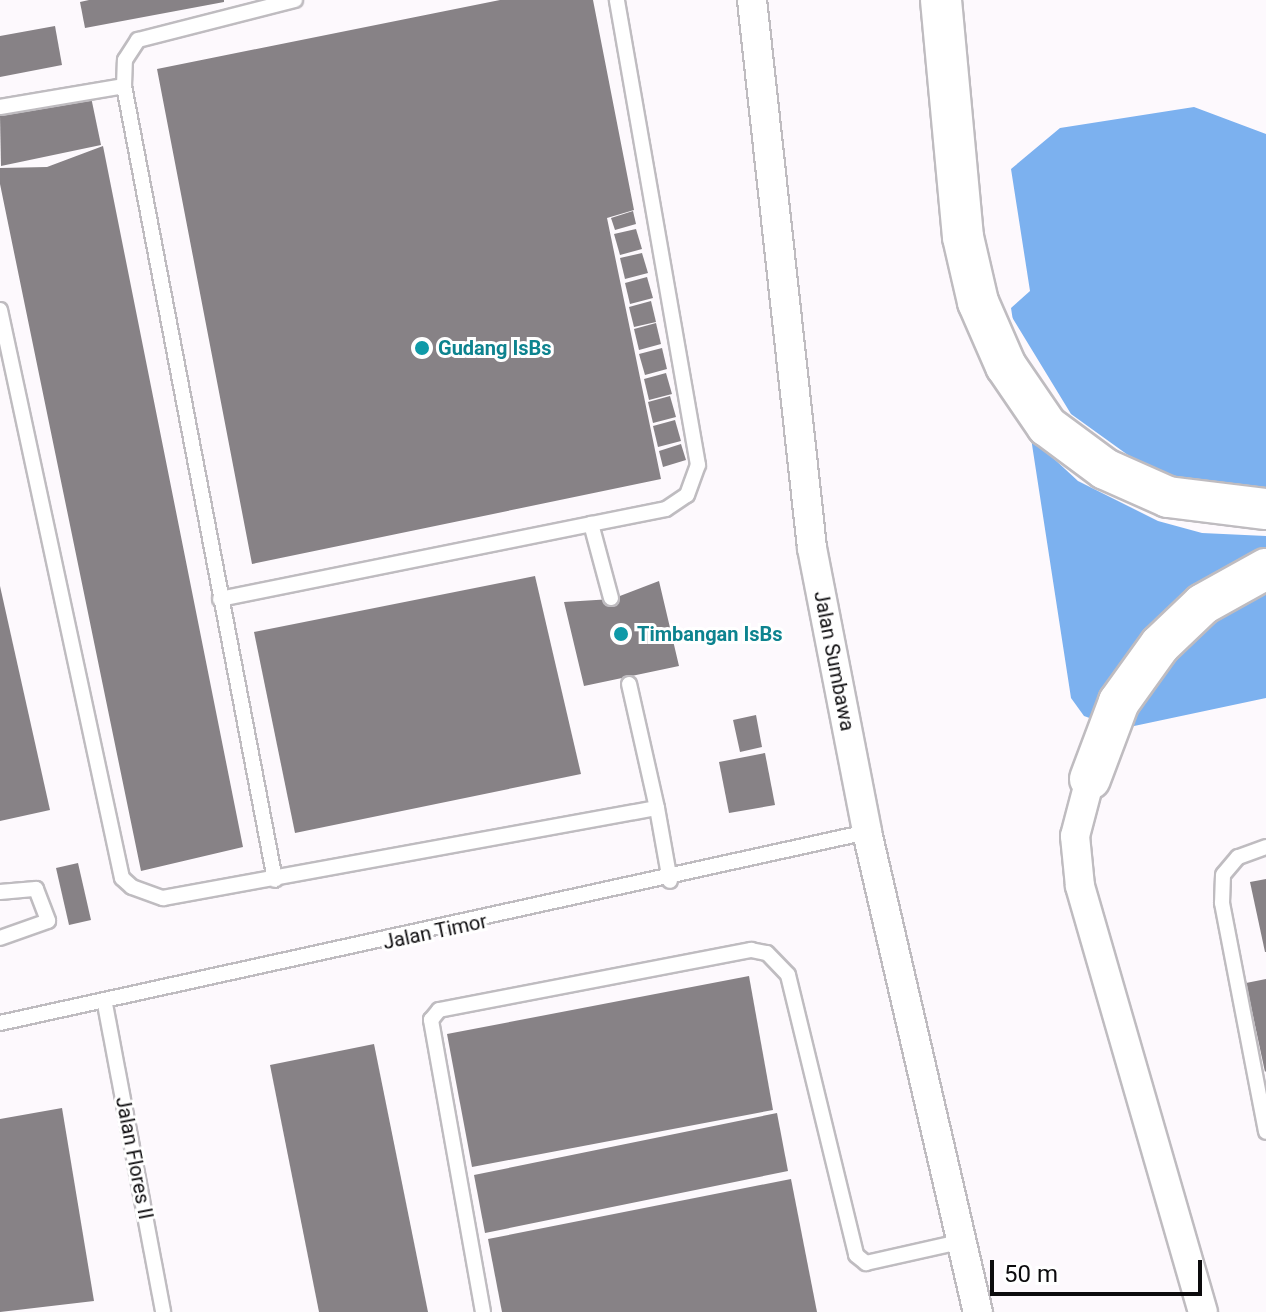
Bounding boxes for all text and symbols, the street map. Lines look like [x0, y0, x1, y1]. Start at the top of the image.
place label: Gudang IsBs [438, 336, 552, 360]
marker: Gudang IsBs [413, 339, 431, 357]
street label: Jalan Sumbawa [809, 589, 859, 733]
place label: Timbangan IsBs [637, 622, 783, 646]
marker: Timbangan IsBs [612, 625, 630, 643]
street label: Jalan Timor [381, 909, 489, 955]
street label: Jalan Flores II [110, 1095, 158, 1221]
scale bar [994, 1244, 1206, 1294]
text: 50 m [1004, 1260, 1058, 1288]

